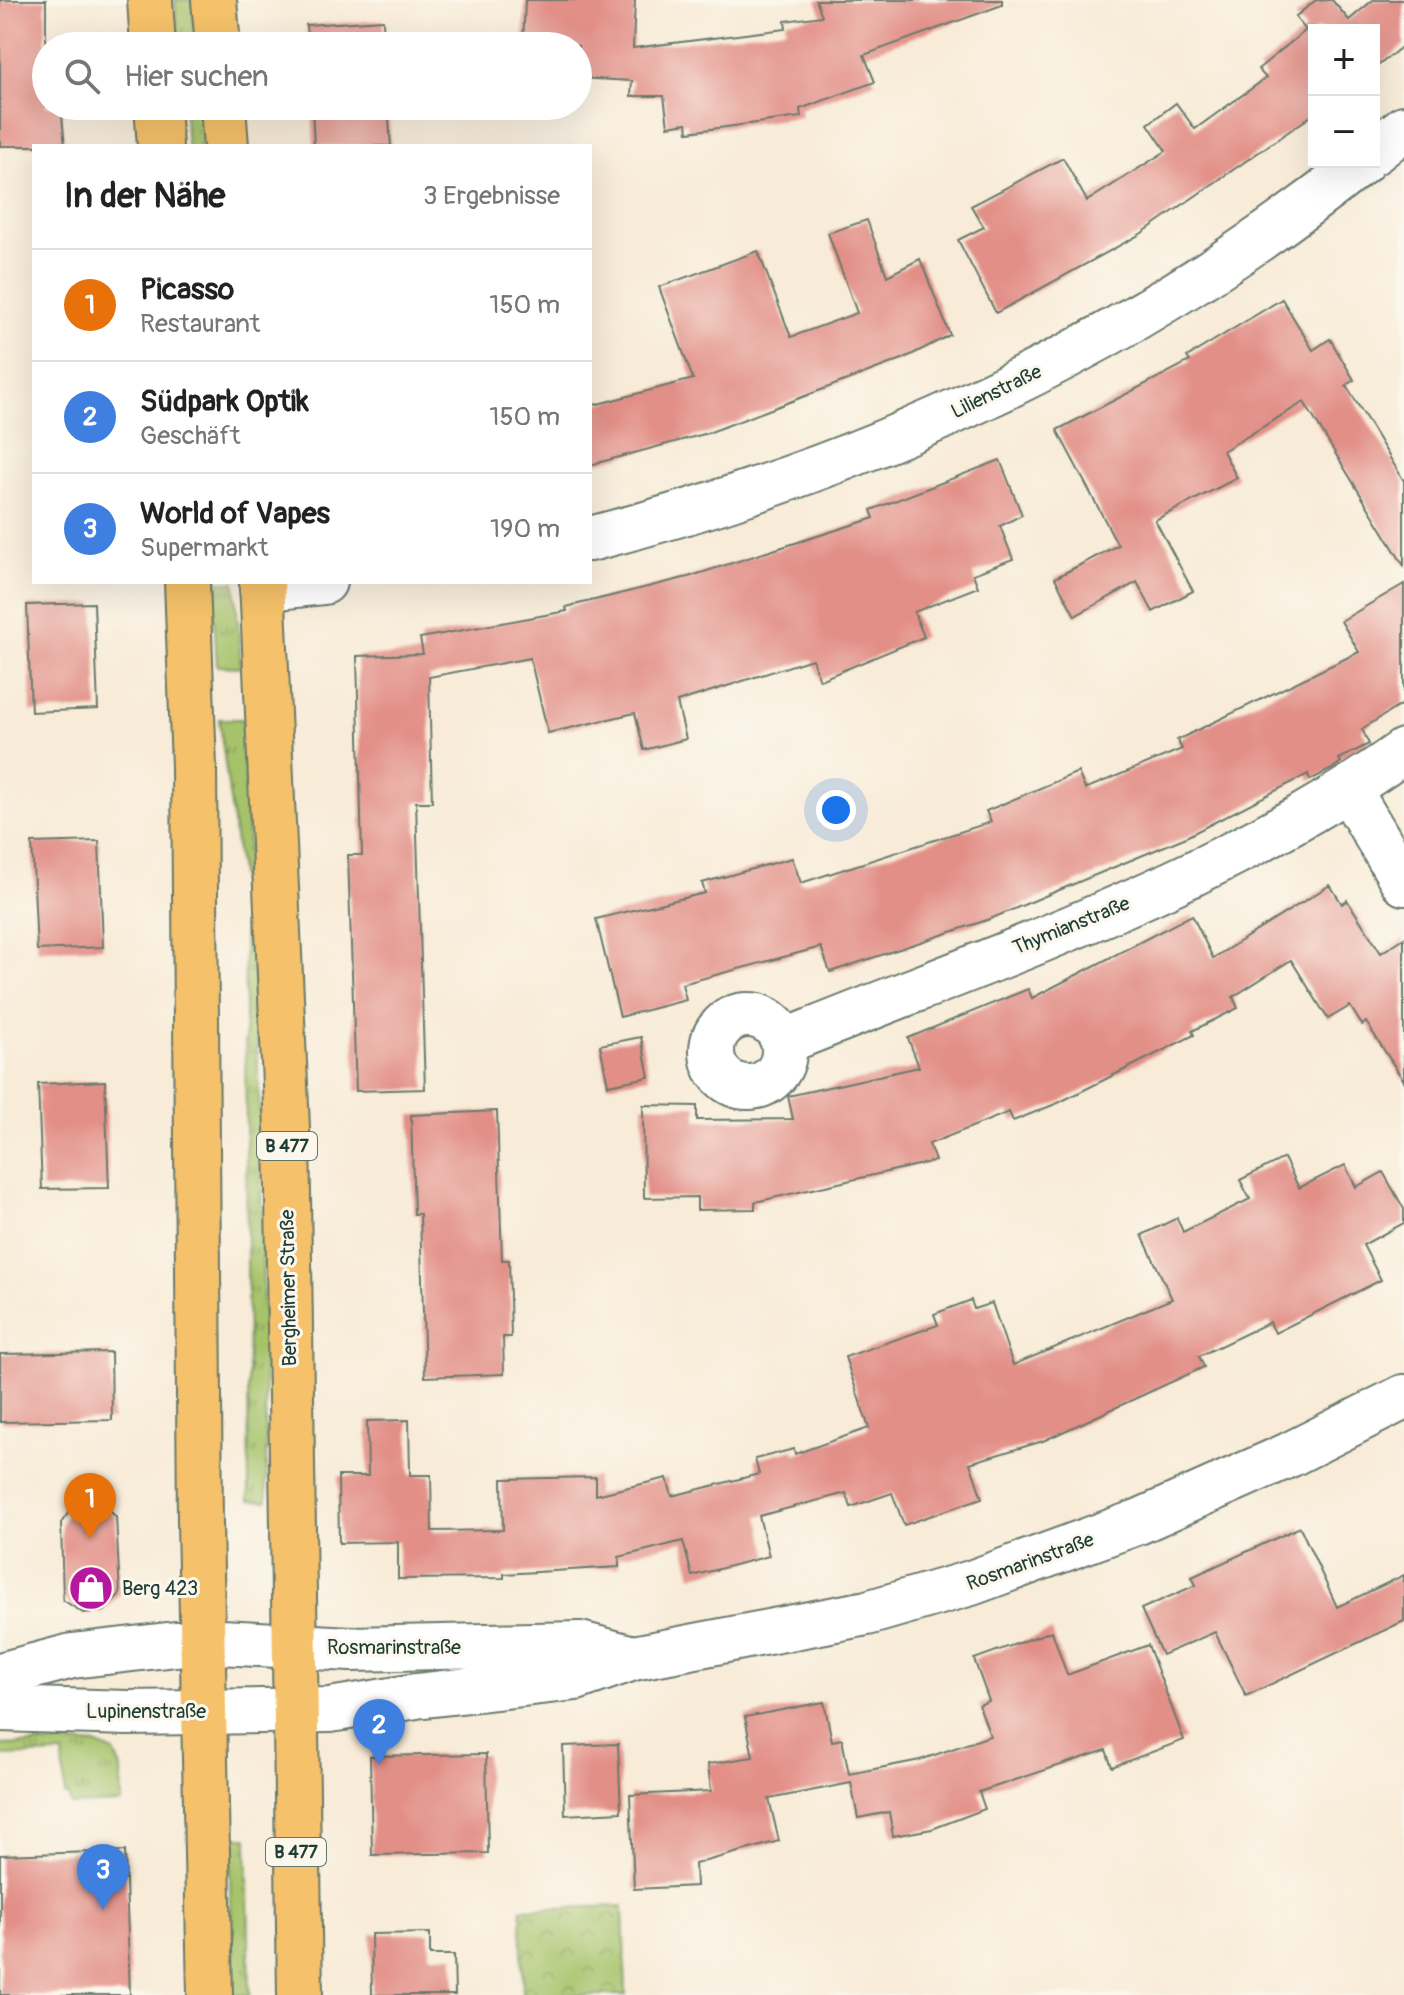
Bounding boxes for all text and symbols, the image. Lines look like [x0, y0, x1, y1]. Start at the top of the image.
map controls [1308, 24, 1380, 168]
button: + [1308, 24, 1380, 96]
search box [32, 32, 592, 120]
icon: search [60, 54, 104, 98]
text: Hier suchen [124, 58, 269, 95]
button: − [1308, 96, 1380, 168]
text: In der Nähe [64, 175, 225, 218]
text: 3 Ergebnisse [423, 180, 560, 212]
text: Picasso [140, 271, 234, 308]
text: 1 [85, 289, 95, 321]
text: 150 m [489, 289, 560, 321]
text: Restaurant [140, 308, 260, 340]
street label: Lilienstraße [947, 359, 1046, 424]
text: Südpark Optik [140, 383, 309, 420]
text: 2 [83, 401, 97, 433]
text: 150 m [489, 401, 560, 433]
text: Geschäft [140, 420, 241, 452]
text: World of Vapes [140, 495, 330, 532]
text: 3 [83, 513, 97, 545]
text: 190 m [490, 513, 560, 545]
text: Supermarkt [140, 532, 268, 564]
your location [816, 790, 856, 830]
street label: Thymianstraße [1009, 891, 1134, 960]
road number: B 477 [257, 1132, 317, 1160]
street label: Bergheimer Straße [275, 1209, 302, 1367]
pin: 1 [64, 1473, 116, 1539]
street label: Rosmarinstraße [963, 1527, 1098, 1596]
shop icon: Berg 423 [67, 1564, 115, 1612]
place label: Berg 423 [122, 1576, 198, 1601]
street label: Rosmarinstraße [327, 1635, 461, 1660]
street label: Lupinenstraße [86, 1699, 206, 1724]
pin: 2 [353, 1699, 405, 1765]
road number: B 477 [266, 1838, 326, 1866]
pin: 3 [77, 1844, 129, 1910]

